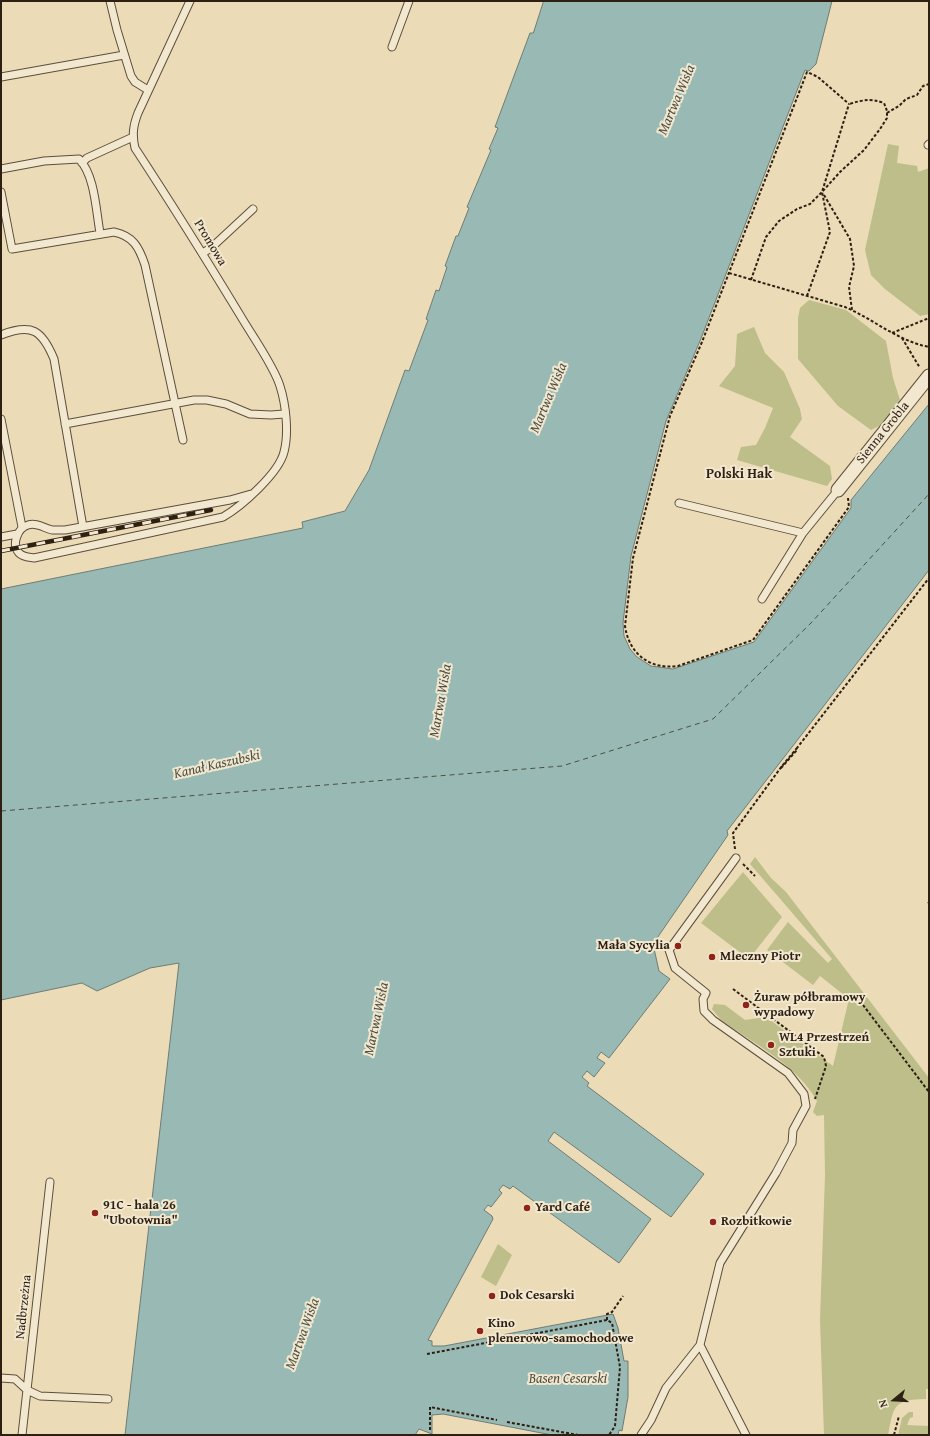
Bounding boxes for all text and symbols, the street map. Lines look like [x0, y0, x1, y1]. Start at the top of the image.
water label: Martwa Wisła [655, 62, 699, 138]
street label: Promowa [190, 217, 230, 269]
water label: Martwa Wisła [527, 360, 571, 436]
street label: Sienna Grobla [853, 399, 913, 467]
district label: Polski Hak [706, 466, 772, 482]
water label: Martwa Wisła [426, 663, 456, 739]
water label: Kanał Kaszubski [172, 747, 262, 783]
place label: Mała Sycylia [597, 938, 670, 954]
marker: Mała Sycylia [673, 941, 683, 951]
place label: Mleczny Piotr [720, 949, 800, 965]
marker: Mleczny Piotr [707, 952, 717, 962]
water label: Martwa Wisła [361, 981, 393, 1057]
place label: Żuraw półbramowy wypadowy [754, 990, 865, 1021]
marker: Żuraw półbramowy wypadowy [741, 1000, 751, 1010]
place label: WL4 Przestrzeń Sztuki [779, 1030, 869, 1061]
marker: WL4 Przestrzeń Sztuki [766, 1040, 776, 1050]
place label: 91C - hala 26 "Ubotownia" [103, 1198, 178, 1229]
place label: Yard Café [535, 1200, 590, 1216]
marker: Yard Café [522, 1203, 532, 1213]
marker: 91C - hala 26 "Ubotownia" [90, 1208, 100, 1218]
place label: Rozbitkowie [721, 1214, 792, 1230]
marker: Rozbitkowie [708, 1217, 718, 1227]
street label: Nadbrzeżna [13, 1274, 35, 1340]
place label: Dok Cesarski [500, 1288, 575, 1304]
marker: Dok Cesarski [487, 1291, 497, 1301]
water label: Martwa Wisła [282, 1296, 324, 1372]
place label: Kino plenerowo-samochodowe [488, 1316, 634, 1347]
marker: Kino plenerowo-samochodowe [475, 1326, 485, 1336]
water label: Basen Cesarski [529, 1371, 607, 1387]
north arrow [874, 1380, 914, 1420]
text: N [874, 1398, 891, 1410]

